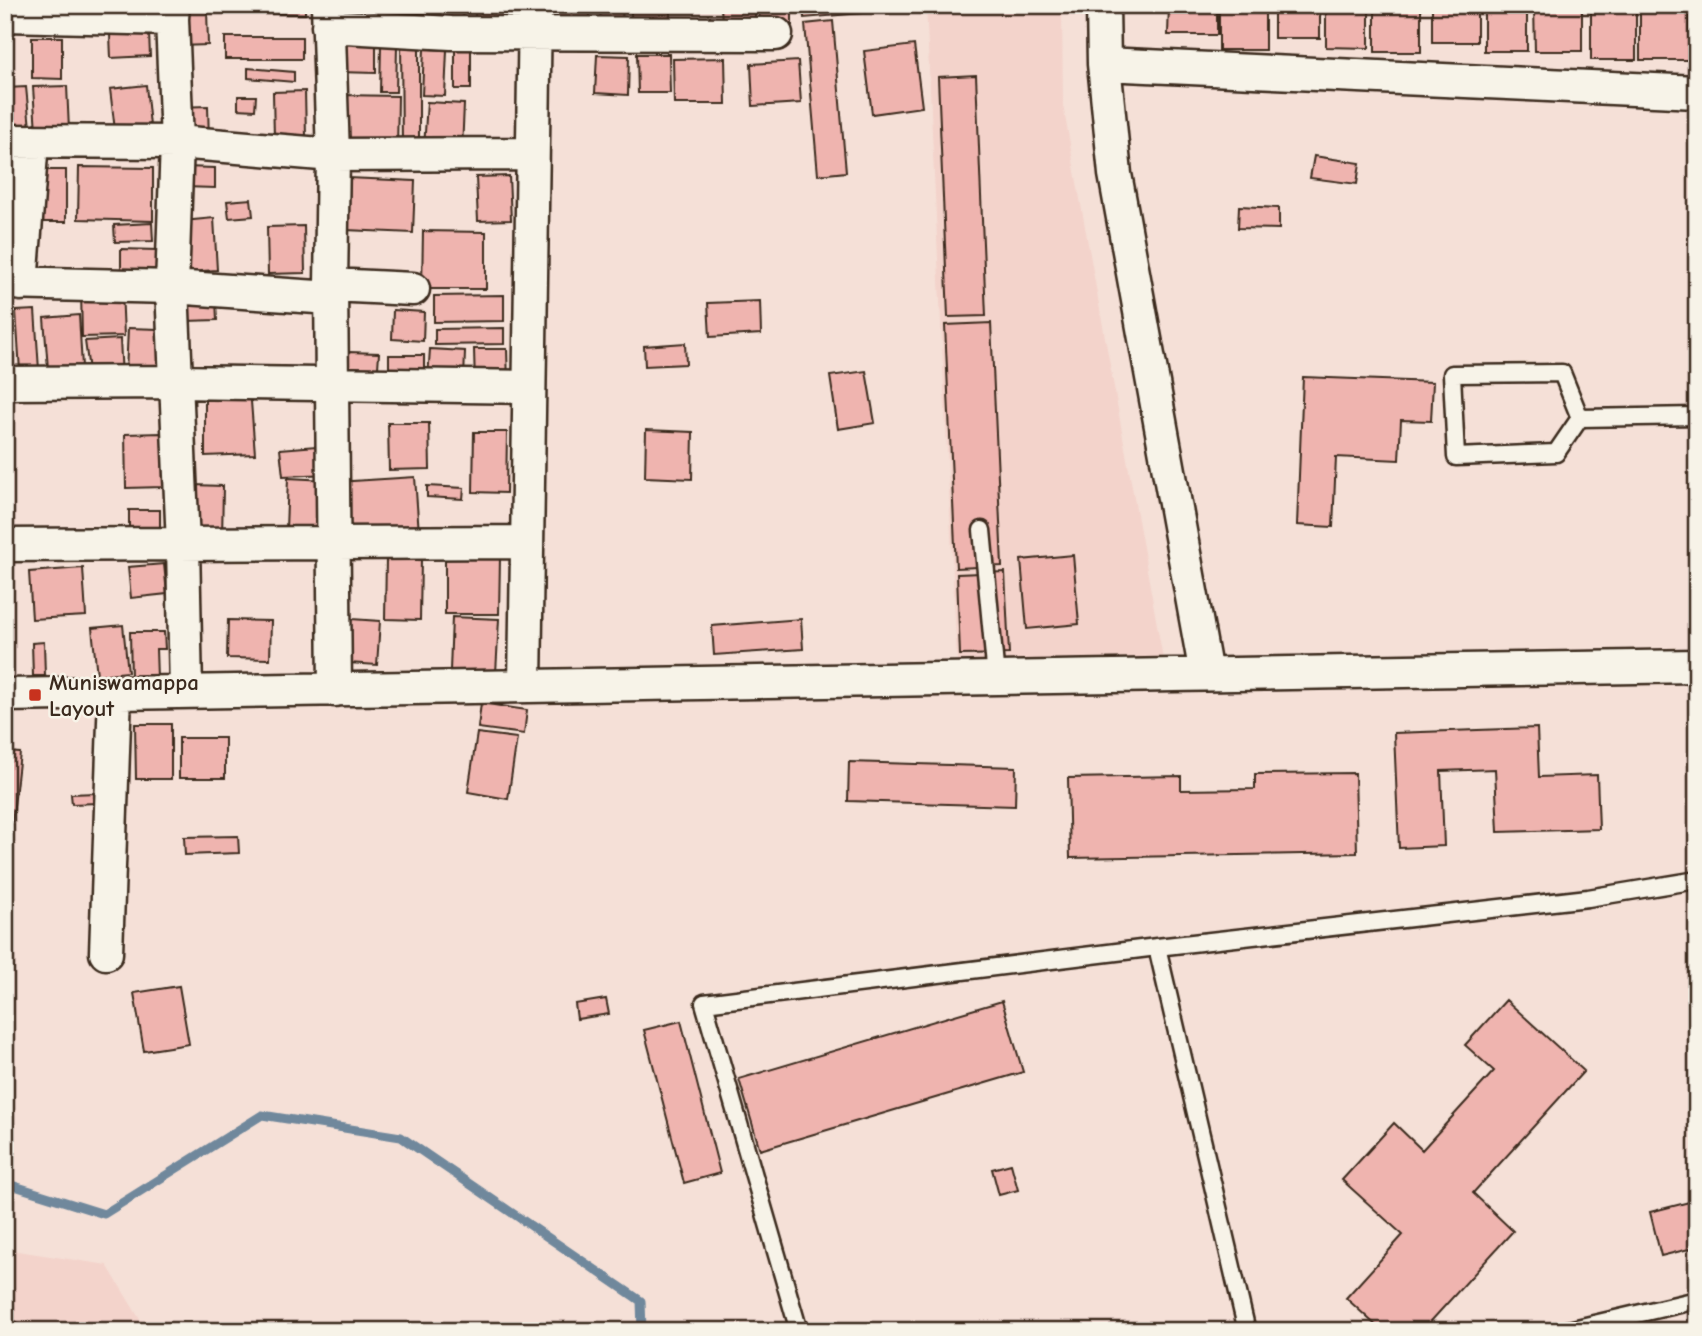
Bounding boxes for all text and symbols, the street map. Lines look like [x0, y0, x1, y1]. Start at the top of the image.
place label: Muniswamappa Layout [49, 669, 199, 722]
marker: Muniswamappa Layout [27, 687, 43, 703]

